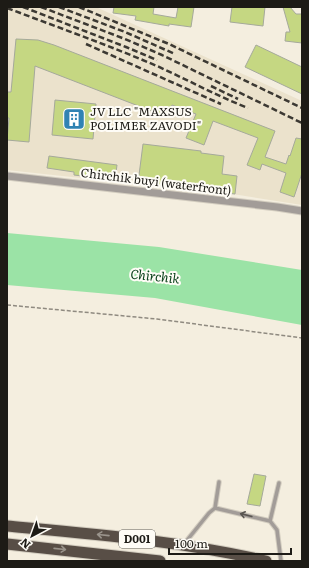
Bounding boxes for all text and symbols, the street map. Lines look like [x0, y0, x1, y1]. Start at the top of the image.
place label: JV LLC "MAXSUS POLIMER ZAVODI" [90, 102, 201, 134]
building icon: JV LLC "MAXSUS POLIMER ZAVODI" [61, 106, 87, 132]
street label: Chirchik buyi (waterfront) [80, 163, 232, 199]
water label: Chirchik [130, 263, 181, 288]
one-way arrow [240, 511, 253, 519]
north arrow [12, 516, 52, 556]
road number: D001 [119, 530, 155, 548]
scale bar [169, 530, 291, 556]
one-way arrow [97, 532, 110, 539]
text: 100 m [175, 534, 208, 552]
text: N [16, 535, 34, 553]
one-way arrow [53, 546, 66, 553]

